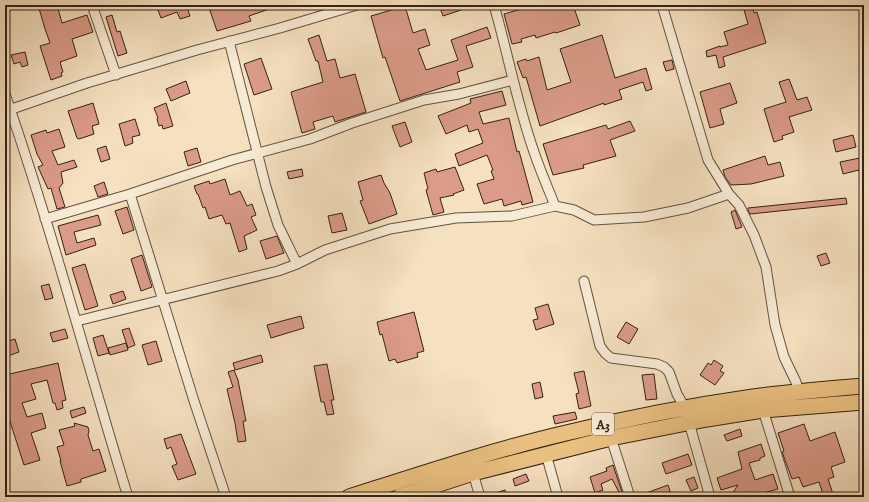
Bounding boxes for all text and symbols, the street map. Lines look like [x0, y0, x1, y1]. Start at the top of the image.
road number: A3 [592, 413, 614, 435]

